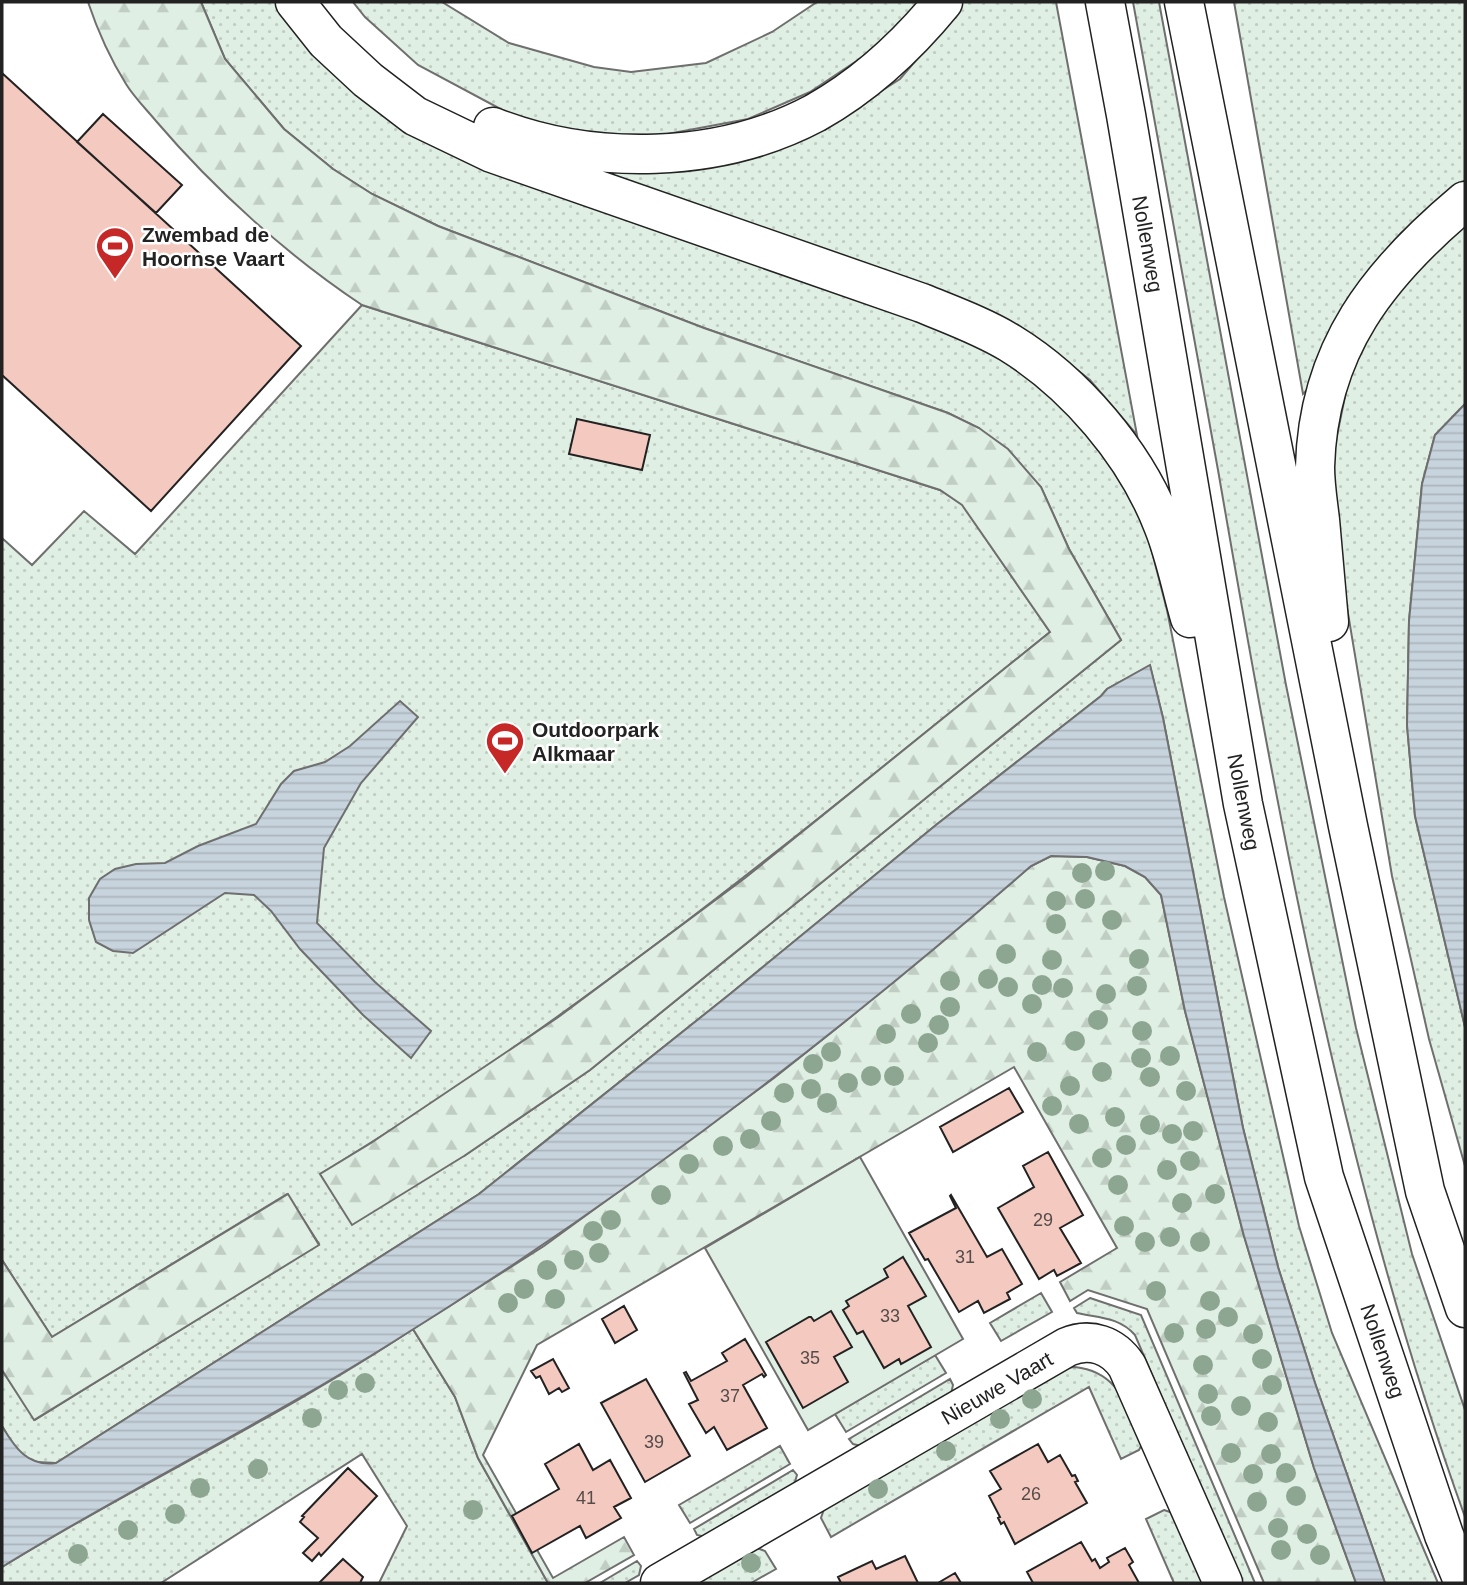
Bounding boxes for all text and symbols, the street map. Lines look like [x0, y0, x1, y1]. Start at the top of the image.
street label: Nollenweg [1128, 194, 1168, 294]
place label: Zwembad de Hoornse Vaart [142, 223, 284, 270]
sports icon: Zwembad de Hoornse Vaart [94, 225, 136, 280]
place label: Outdoorpark Alkmaar [532, 718, 659, 765]
sports icon: Outdoorpark Alkmaar [484, 720, 526, 775]
street label: Nollenweg [1223, 752, 1265, 852]
house number: 29 [1033, 1210, 1053, 1230]
house number: 31 [955, 1247, 975, 1267]
street label: Nollenweg [1356, 1301, 1410, 1401]
house number: 33 [880, 1306, 900, 1326]
street label: Nieuwe Vaart [937, 1347, 1057, 1429]
house number: 35 [800, 1348, 820, 1368]
house number: 37 [720, 1386, 740, 1406]
house number: 39 [644, 1432, 664, 1452]
house number: 26 [1021, 1484, 1041, 1504]
house number: 41 [576, 1488, 596, 1508]

